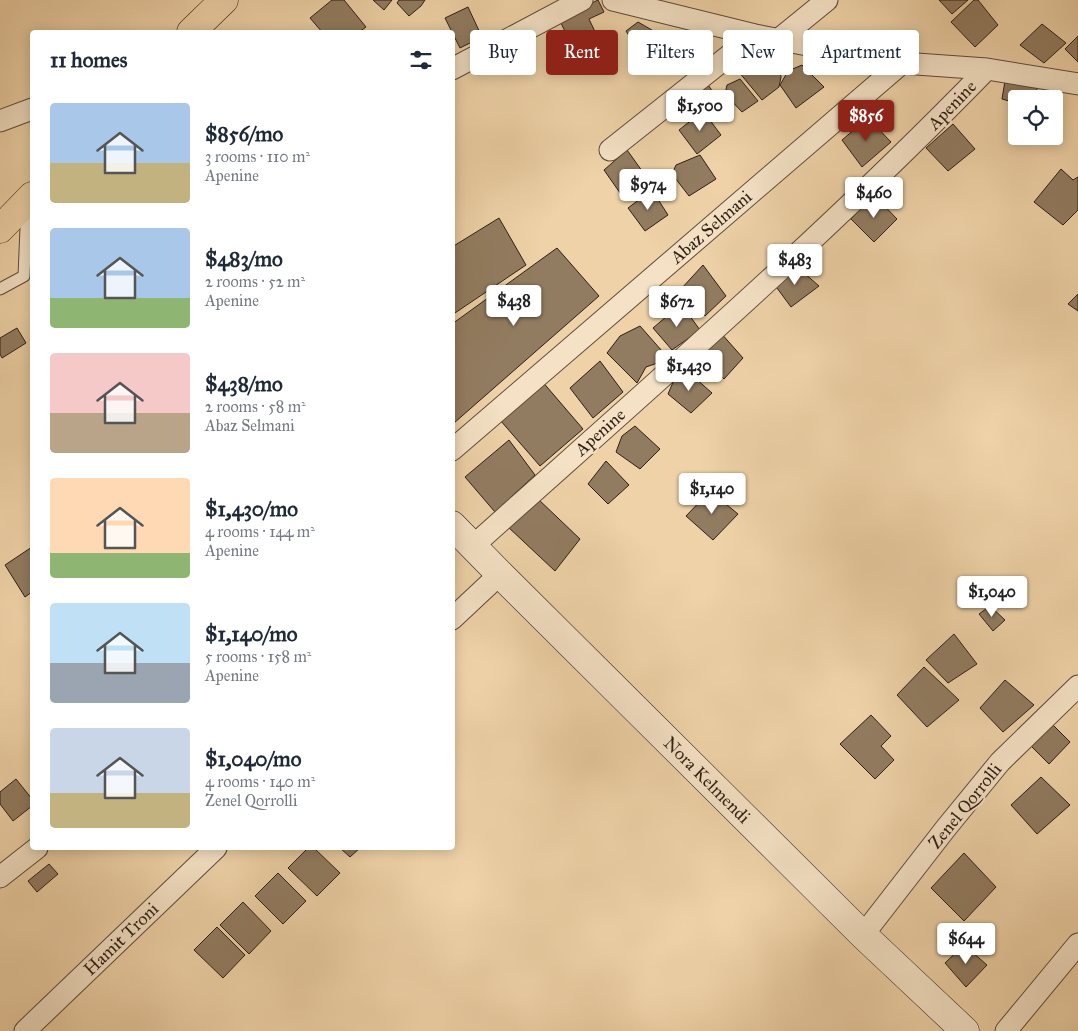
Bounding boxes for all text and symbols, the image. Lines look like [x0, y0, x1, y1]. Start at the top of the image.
chip: Buy [470, 30, 536, 75]
chip: Rent [546, 30, 618, 75]
chip: Filters [628, 30, 713, 75]
chip: New [723, 30, 793, 75]
chip: Apartment [803, 30, 919, 75]
icon: filters [407, 46, 435, 74]
text: 11 homes [50, 47, 127, 73]
street label: Apenine [922, 76, 981, 135]
pin: $1,500 [659, 90, 741, 132]
map controls [1008, 90, 1063, 145]
button: locate [1008, 90, 1063, 145]
text: $1,500 [677, 96, 723, 115]
pin: $856 [836, 100, 896, 142]
text: $856 [849, 106, 883, 125]
text: $856/mo [205, 121, 283, 147]
icon: home [90, 123, 150, 183]
text: 3 rooms · 110 m² [205, 147, 310, 166]
text: Apenine [205, 166, 259, 185]
pin: $974 [618, 168, 678, 211]
text: $974 [630, 175, 666, 194]
pin: $460 [844, 176, 904, 219]
text: $460 [856, 183, 892, 202]
street label: Abaz Selmani [665, 186, 756, 269]
pin: $483 [765, 244, 825, 286]
text: $483/mo [205, 246, 283, 272]
icon: home [90, 248, 150, 308]
text: $483 [778, 250, 812, 269]
text: 2 rooms · 52 m² [205, 272, 305, 291]
pin: $438 [484, 284, 544, 327]
pin: $672 [647, 286, 707, 328]
text: Apenine [205, 291, 259, 310]
text: $438 [497, 291, 531, 310]
text: $672 [660, 292, 694, 311]
pin: $1,430 [648, 350, 730, 392]
text: $1,430 [667, 356, 711, 375]
text: $438/mo [205, 371, 283, 397]
icon: home [90, 373, 150, 433]
text: 2 rooms · 58 m² [205, 397, 306, 416]
street label: Apenine [569, 404, 630, 461]
text: Abaz Selmani [205, 416, 295, 435]
pin: $1,140 [671, 472, 753, 515]
text: $1,140 [690, 479, 734, 498]
text: $1,430/mo [205, 496, 298, 522]
icon: home [90, 498, 150, 558]
text: 4 rooms · 144 m² [205, 522, 315, 541]
text: Apenine [205, 541, 259, 560]
pin: $1,040 [951, 576, 1033, 618]
text: $1,040 [968, 582, 1016, 601]
text: $1,140/mo [205, 621, 298, 647]
icon: home [90, 623, 150, 683]
text: 5 rooms · 158 m² [205, 647, 311, 666]
text: Apenine [205, 666, 259, 685]
street label: Nora Kelmendi [659, 732, 755, 828]
text: $1,040/mo [205, 746, 301, 772]
icon: home [90, 748, 150, 808]
street label: Zenel Qorrolli [924, 759, 1006, 853]
text: 4 rooms · 140 m² [205, 772, 315, 791]
text: Zenel Qorrolli [205, 791, 297, 810]
street label: Hamit Troni [79, 898, 163, 980]
pin: $644 [936, 922, 996, 965]
text: $644 [948, 929, 984, 948]

